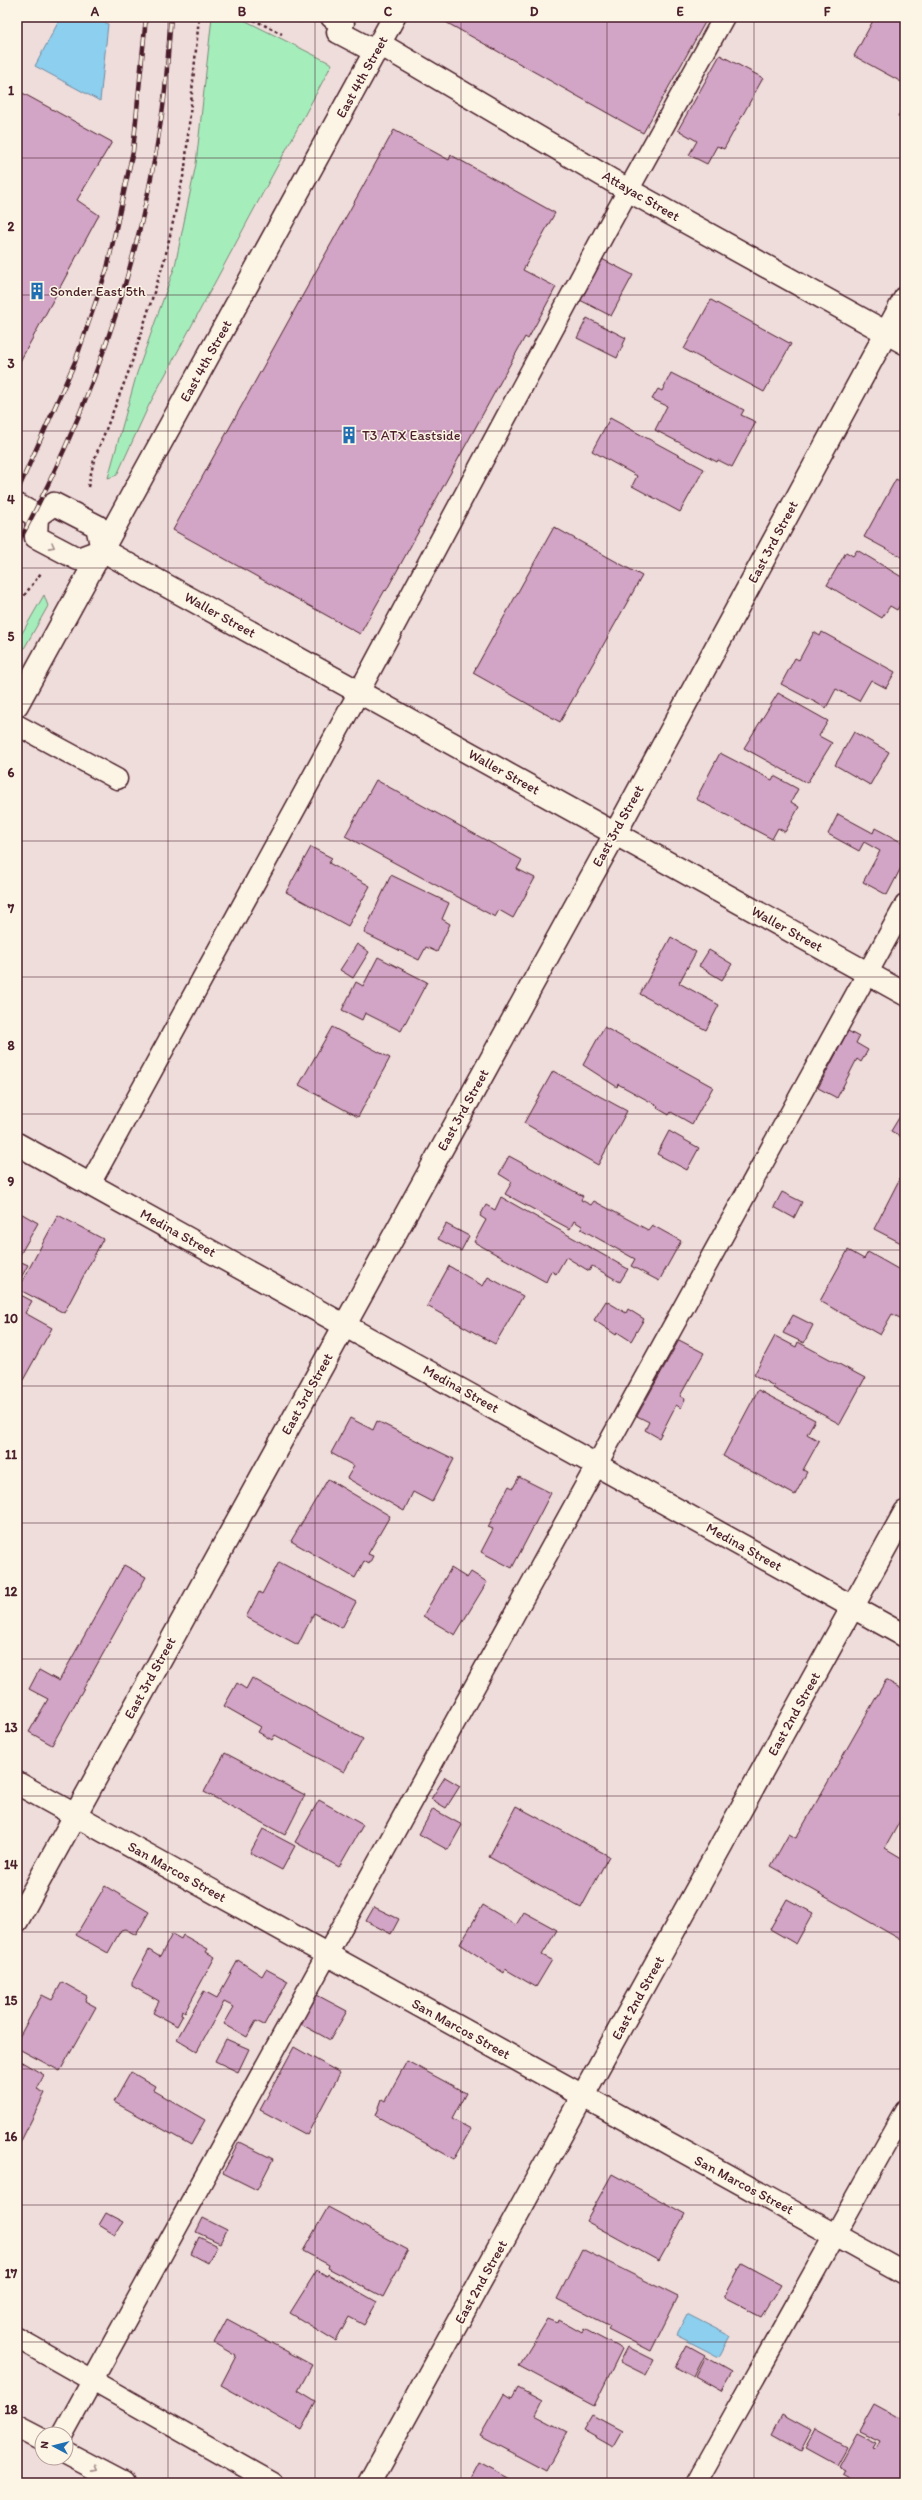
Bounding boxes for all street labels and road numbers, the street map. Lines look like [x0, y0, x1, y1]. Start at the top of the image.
street label: East 4th Street [332, 33, 392, 121]
street label: Attayac Street [599, 167, 683, 225]
street label: East 4th Street [176, 317, 236, 405]
street label: East 3rd Street [744, 498, 802, 586]
street label: Waller Street [181, 588, 259, 642]
street label: Waller Street [465, 745, 543, 799]
street label: East 3rd Street [589, 782, 647, 870]
street label: Waller Street [748, 902, 826, 956]
street label: East 3rd Street [434, 1066, 492, 1154]
street label: Medina Street [137, 1205, 219, 1261]
street label: East 3rd Street [278, 1350, 336, 1438]
street label: Medina Street [420, 1361, 502, 1417]
street label: Medina Street [703, 1519, 785, 1575]
street label: East 3rd Street [121, 1634, 179, 1722]
street label: East 2nd Street [764, 1669, 824, 1759]
street label: San Marcos Street [125, 1838, 229, 1906]
street label: East 2nd Street [608, 1953, 668, 2043]
street label: San Marcos Street [409, 1995, 513, 2063]
street label: San Marcos Street [691, 2152, 797, 2218]
street label: East 2nd Street [451, 2237, 511, 2327]

